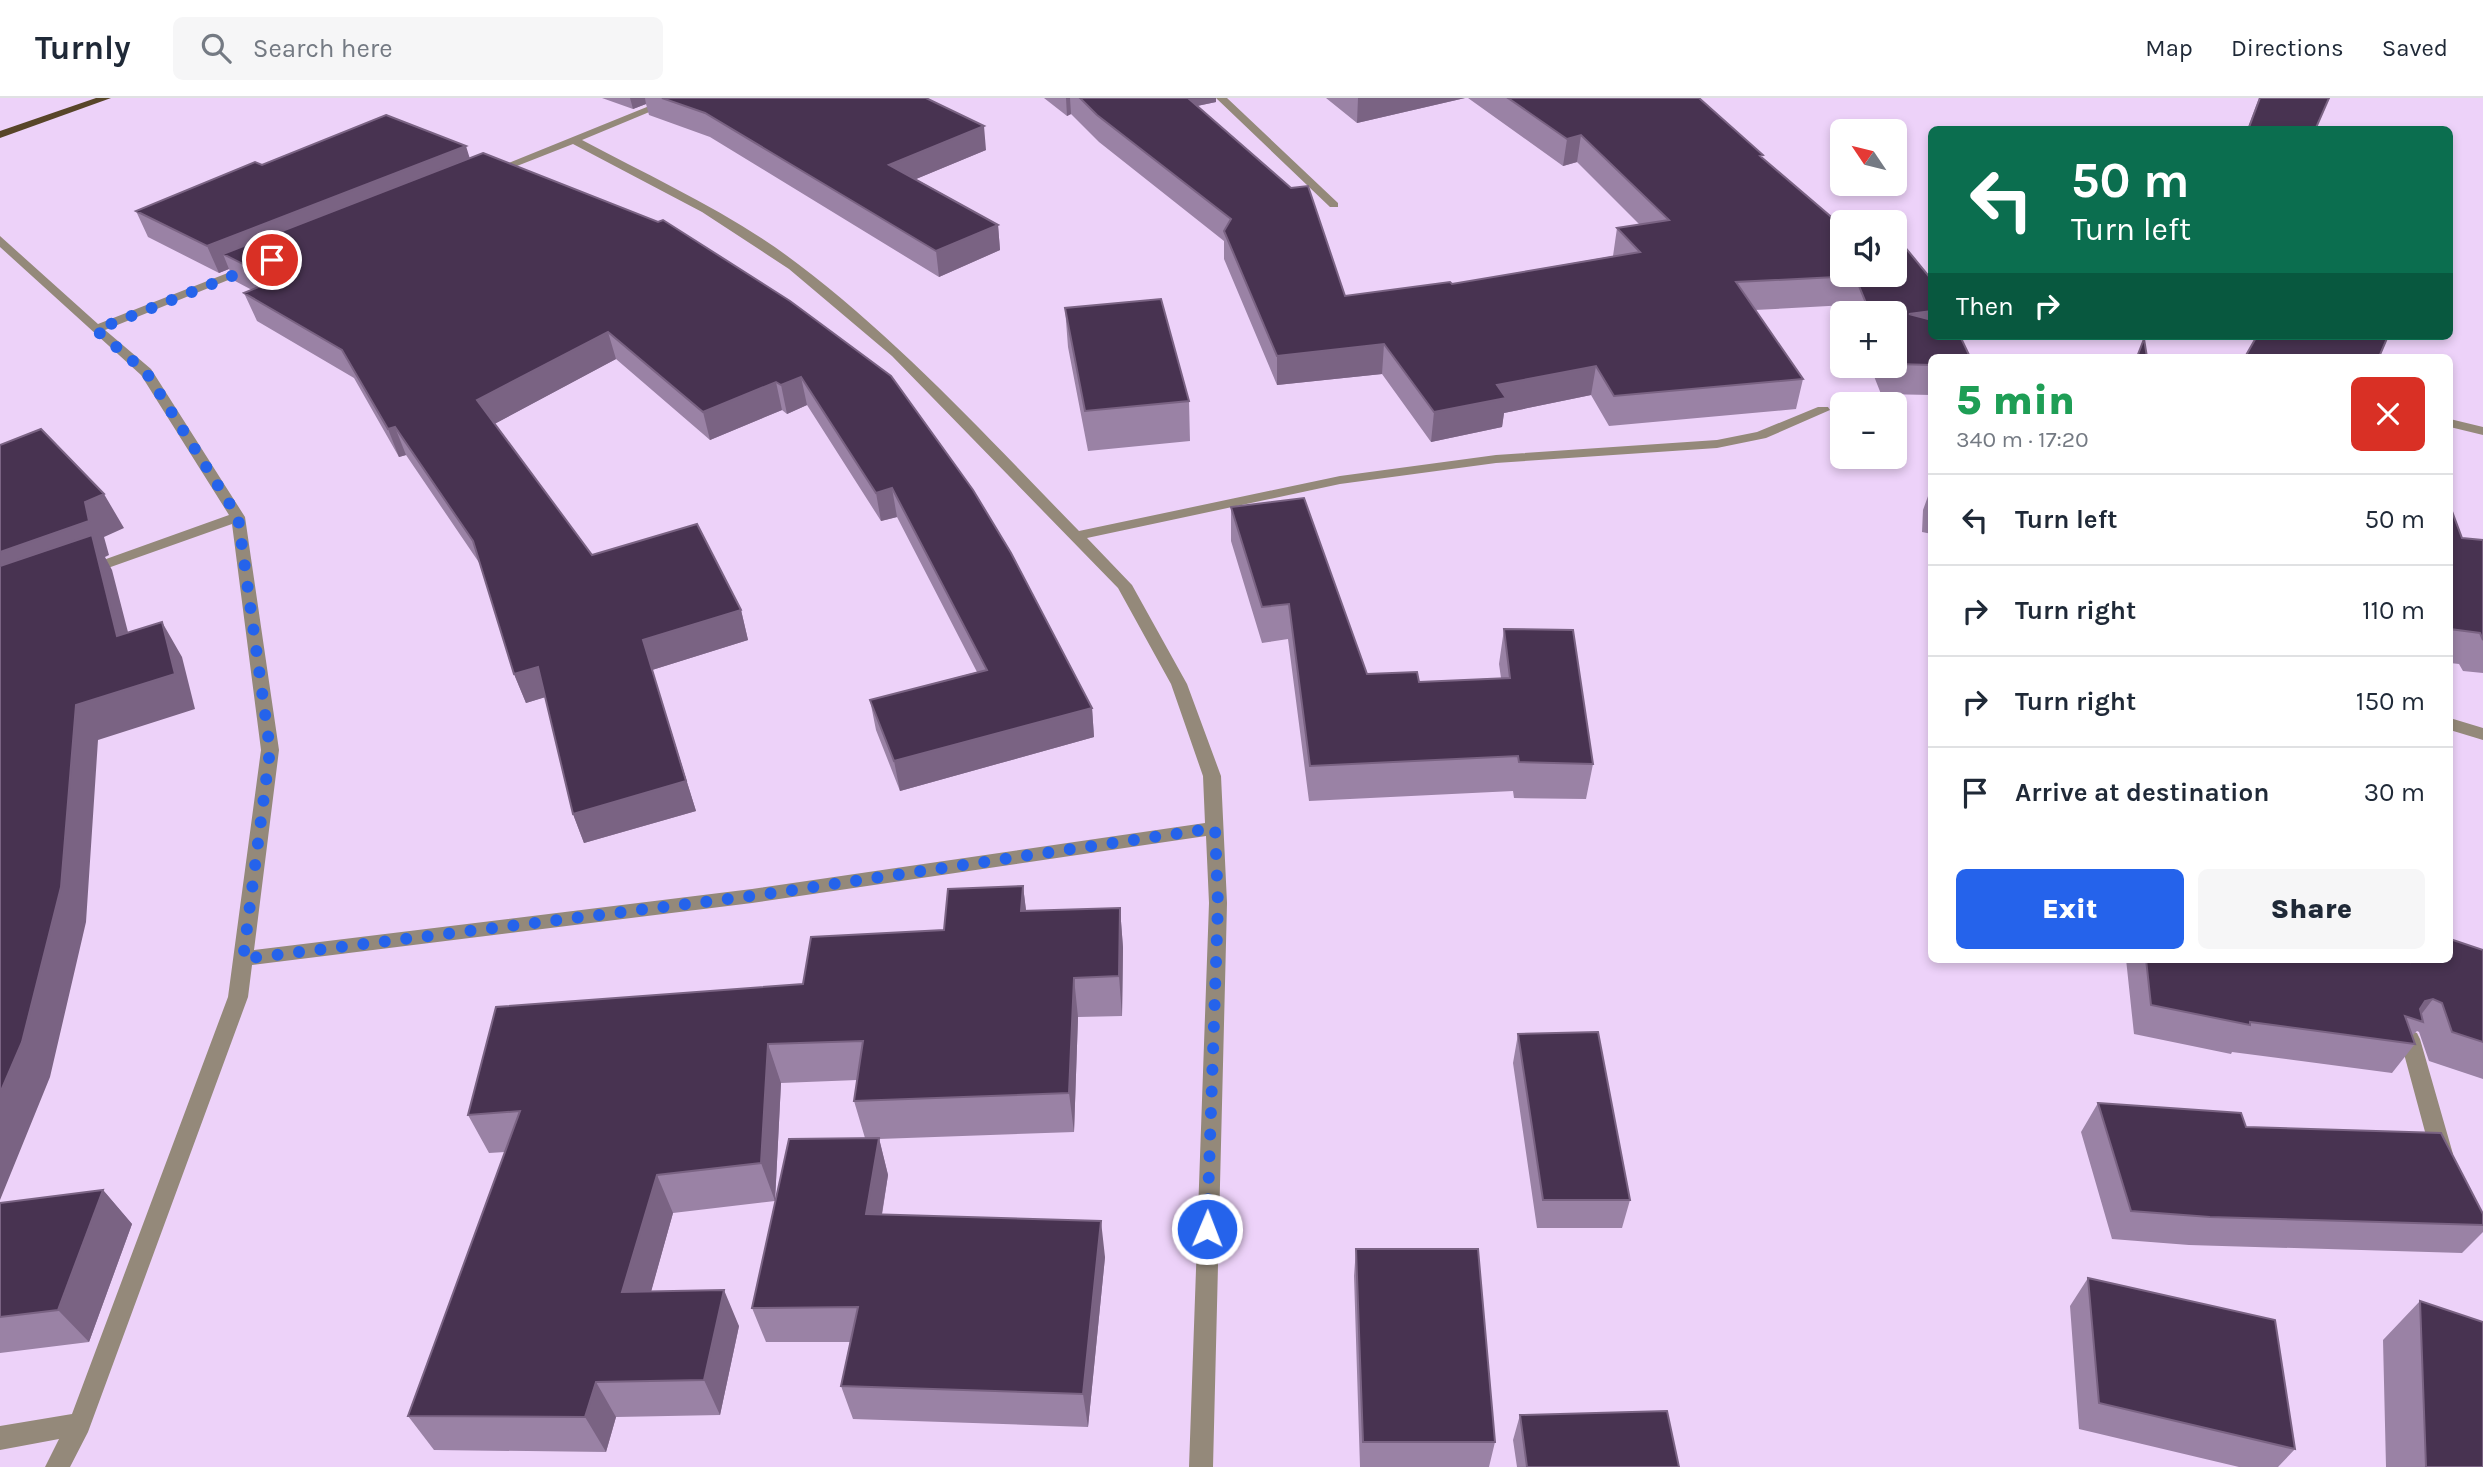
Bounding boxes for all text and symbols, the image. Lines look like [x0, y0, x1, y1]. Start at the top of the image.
search box [173, 17, 663, 80]
text: Turnly [35, 29, 131, 67]
icon: search [197, 29, 235, 67]
text: Search here [253, 33, 393, 64]
text: Map [2145, 34, 2193, 62]
text: Directions [2231, 34, 2344, 62]
text: Saved [2382, 34, 2448, 62]
north arrow [1830, 119, 1908, 196]
map controls [1830, 119, 1907, 469]
text: 50 m [2071, 152, 2189, 209]
icon: left [1956, 154, 2047, 245]
button: sound [1830, 210, 1907, 287]
text: Turn left [2071, 211, 2191, 248]
pin [242, 230, 302, 290]
icon: arrive [253, 241, 291, 279]
icon: right [2028, 287, 2066, 325]
text: Then [1956, 291, 2014, 322]
button: + [1830, 301, 1907, 378]
text: 5 min [1956, 375, 2075, 425]
button: close [2351, 377, 2425, 451]
button: − [1830, 392, 1907, 469]
text: 340 m · 17:20 [1956, 426, 2089, 453]
icon: left [1956, 501, 1994, 539]
text: Turn left [2015, 504, 2117, 535]
text: 50 m [2364, 504, 2425, 535]
icon: right [1956, 592, 1994, 630]
text: Turn right [2015, 595, 2136, 626]
text: 110 m [2362, 595, 2425, 626]
icon: right [1956, 683, 1994, 721]
text: Turn right [2015, 686, 2136, 717]
text: 150 m [2356, 686, 2425, 717]
icon: arrive [1956, 774, 1994, 812]
text: Arrive at destination [2015, 777, 2269, 808]
text: 30 m [2364, 777, 2425, 808]
button: Exit [1956, 869, 2184, 949]
button: Share [2198, 869, 2425, 949]
position arrow [1170, 1192, 1244, 1266]

